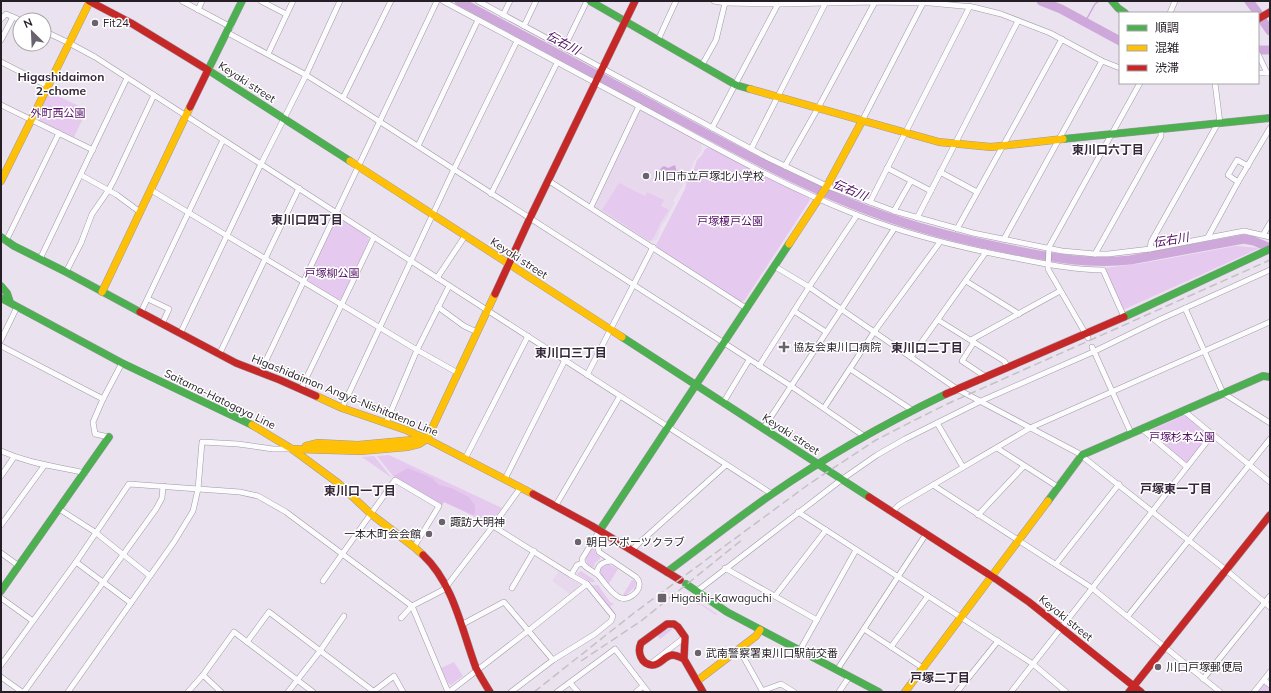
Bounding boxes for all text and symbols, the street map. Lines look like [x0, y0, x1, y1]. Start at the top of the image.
north arrow [12, 12, 52, 52]
legend [1119, 12, 1259, 84]
text: N [21, 15, 35, 31]
place label: Fit24 [103, 16, 129, 30]
marker: Fit24 [90, 18, 100, 28]
text: 順調 [1155, 20, 1179, 35]
water label: 伝右川 [544, 27, 584, 59]
text: 混雑 [1155, 40, 1179, 55]
street label: Keyaki street [216, 58, 278, 106]
text: 渋滞 [1155, 60, 1179, 75]
district label: Higashidaimon 2-chome [18, 69, 104, 98]
park label: 外町西公園 [31, 106, 86, 120]
district label: 東川口六丁目 [1072, 142, 1144, 157]
place label: 川口市立戸塚北小学校 [654, 169, 764, 183]
marker: 川口市立戸塚北小学校 [641, 171, 651, 181]
water label: 伝右川 [831, 176, 872, 204]
district label: 東川口四丁目 [271, 212, 343, 227]
park label: 戸塚榎戸公園 [697, 214, 763, 228]
water label: 伝右川 [1152, 229, 1192, 250]
street label: Keyaki street [488, 234, 550, 282]
park label: 戸塚柳公園 [305, 266, 360, 280]
place label: 協友会東川口病院 [793, 340, 881, 354]
district label: 東川口二丁目 [891, 340, 963, 355]
marker: 協友会東川口病院 [778, 341, 790, 353]
district label: 東川口三丁目 [535, 345, 607, 360]
street label: Higashidaimon Angyō-Nishitateno Line [250, 351, 440, 439]
street label: Saitama-Hatogaya Line [162, 366, 278, 432]
street label: Keyaki street [760, 410, 822, 458]
park label: 戸塚杉本公園 [1149, 430, 1215, 444]
district label: 戸塚東一丁目 [1140, 481, 1212, 496]
district label: 東川口一丁目 [324, 483, 396, 498]
place label: 諏訪大明神 [450, 515, 505, 529]
marker: 諏訪大明神 [437, 517, 447, 527]
place label: 一本木町会会館 [344, 527, 421, 541]
marker: 一本木町会会館 [424, 529, 434, 539]
place label: 朝日スポーツクラブ [586, 535, 685, 549]
marker: 朝日スポーツクラブ [573, 537, 583, 547]
place label: Higashi-Kawaguchi [671, 591, 772, 605]
marker: Higashi-Kawaguchi [656, 592, 668, 604]
street label: Keyaki street [1036, 592, 1096, 644]
place label: 武南警察署東川口駅前交番 [706, 646, 838, 660]
marker: 武南警察署東川口駅前交番 [693, 648, 703, 658]
place label: 川口戸塚郵便局 [1166, 660, 1243, 674]
marker: 川口戸塚郵便局 [1153, 662, 1163, 672]
district label: 戸塚二丁目 [910, 670, 970, 685]

